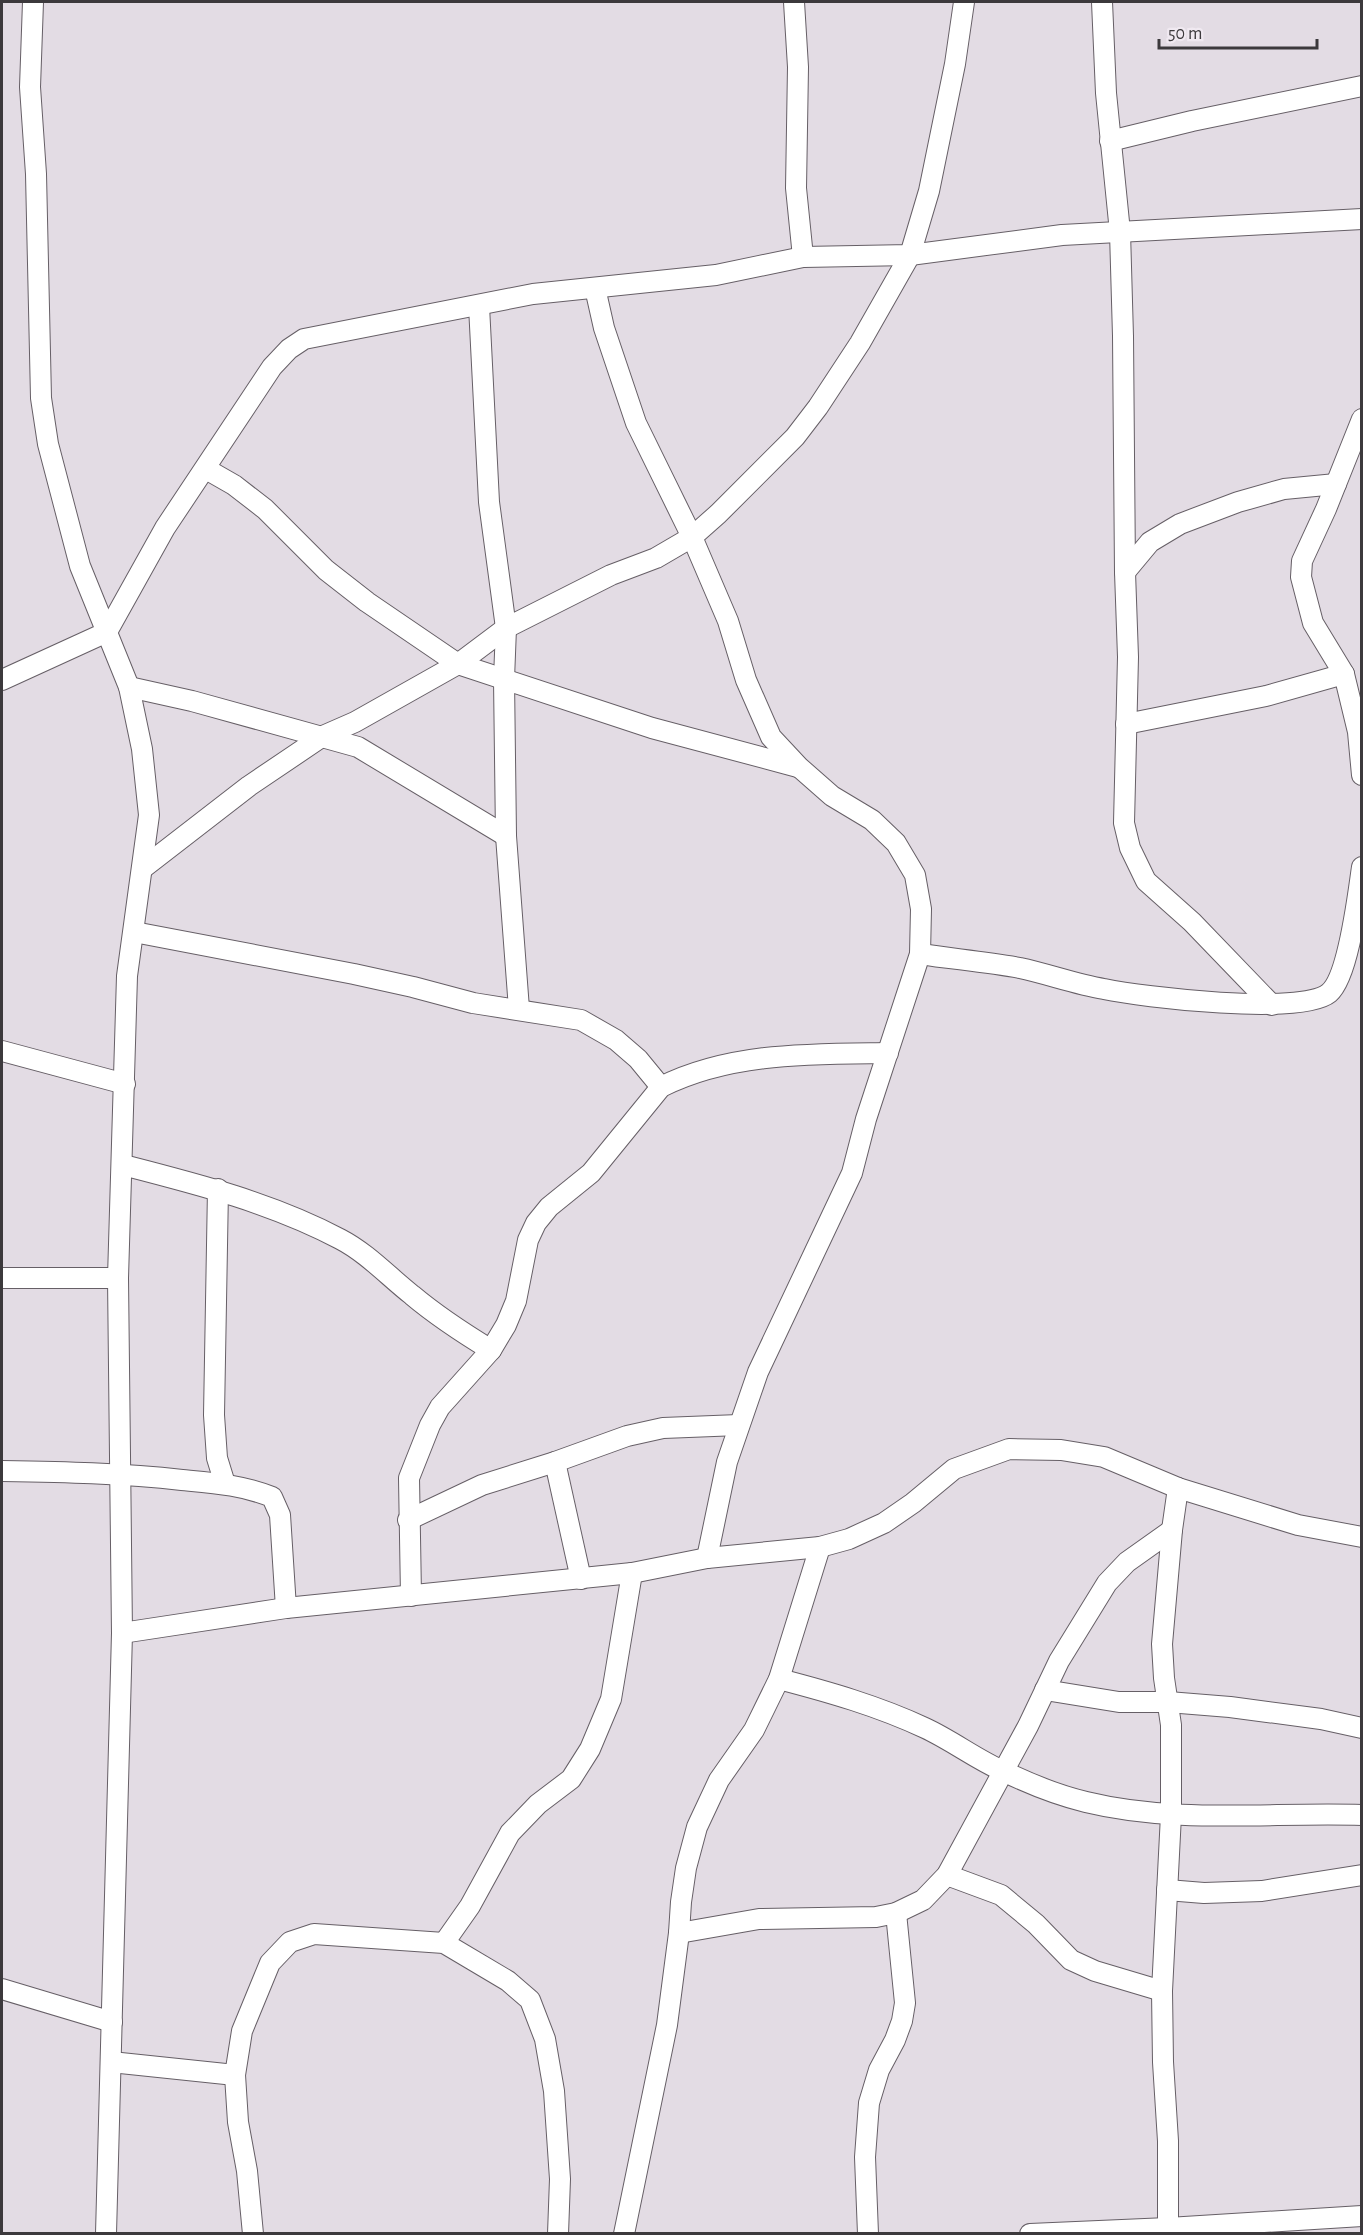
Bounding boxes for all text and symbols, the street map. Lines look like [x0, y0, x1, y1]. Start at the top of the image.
scale bar [1159, 12, 1316, 50]
text: 50 m [1168, 25, 1202, 43]

